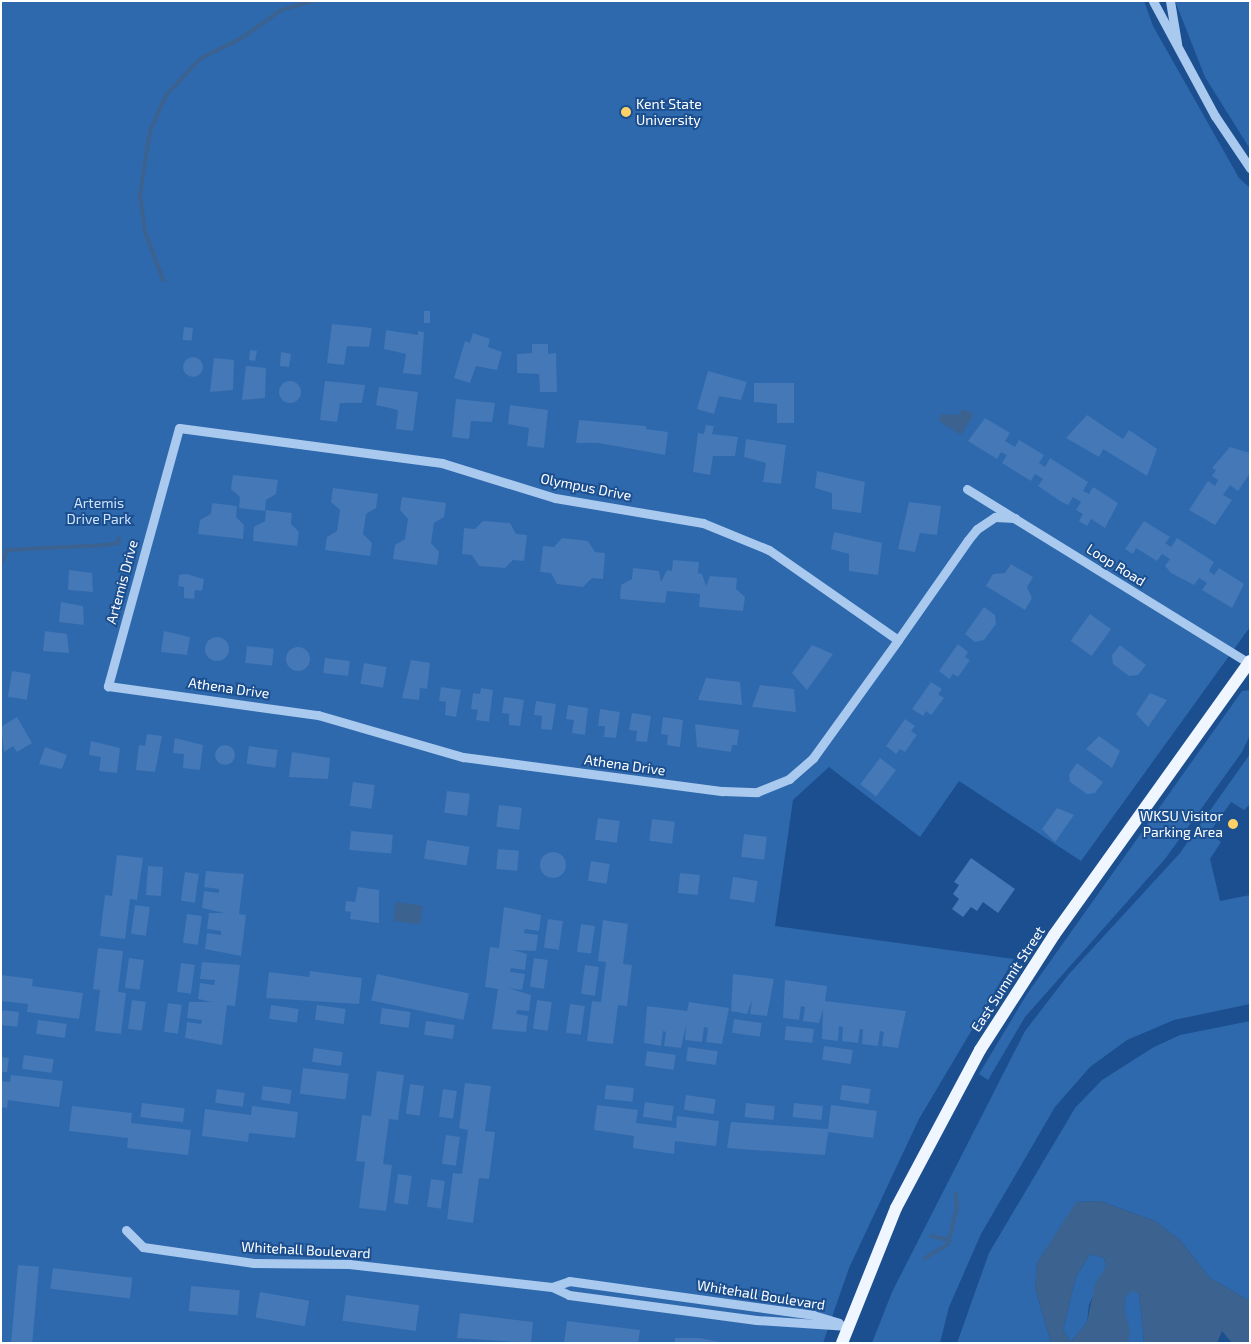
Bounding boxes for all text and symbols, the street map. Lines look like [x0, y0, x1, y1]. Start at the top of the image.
place label: Kent State University [636, 96, 702, 128]
marker: Kent State University [620, 106, 632, 118]
street label: Olympus Drive [539, 470, 633, 504]
park label: Artemis Drive Park [67, 495, 131, 528]
street label: Artemis Drive [103, 538, 141, 626]
street label: Loop Road [1083, 540, 1149, 590]
street label: Athena Drive [187, 674, 271, 702]
street label: Athena Drive [583, 751, 667, 779]
place label: WKSU Visitor Parking Area [1140, 808, 1223, 840]
marker: WKSU Visitor Parking Area [1227, 818, 1239, 830]
street label: East Summit Street [968, 923, 1048, 1035]
street label: Whitehall Boulevard [241, 1238, 371, 1262]
street label: Whitehall Boulevard [696, 1277, 826, 1313]

